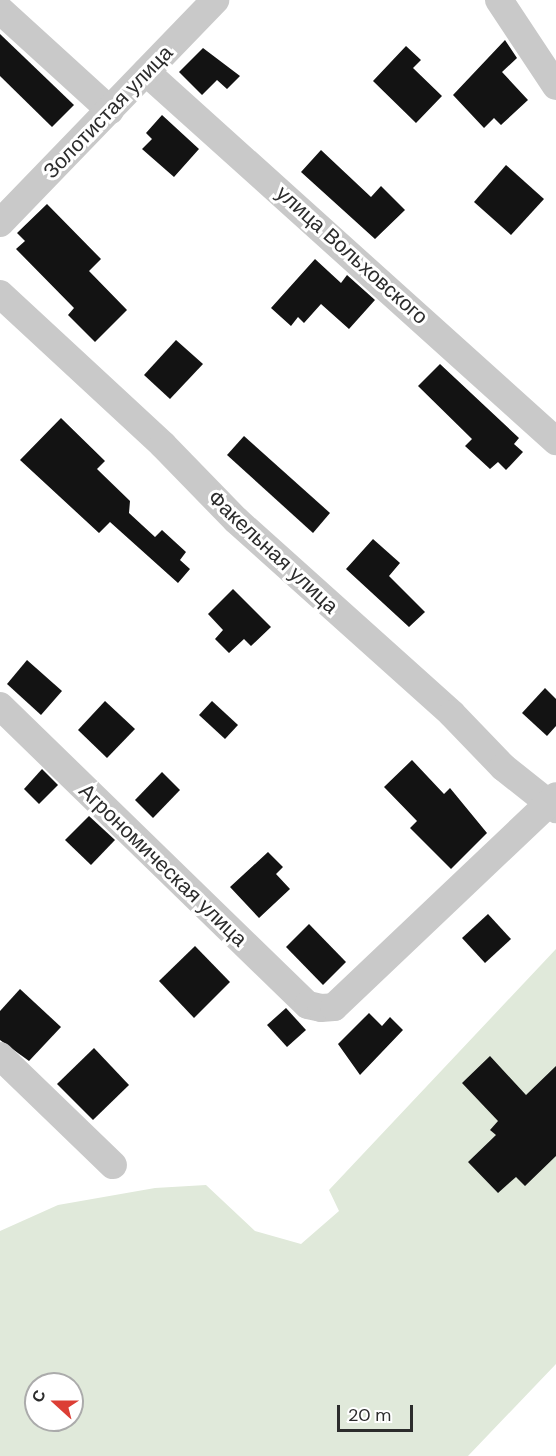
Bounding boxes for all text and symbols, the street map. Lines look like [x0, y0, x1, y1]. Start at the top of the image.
street label: Золотистая улица [38, 40, 178, 184]
street label: улица Вольховского [271, 180, 433, 330]
street label: Факельная улица [203, 485, 343, 619]
street label: Агрономическая улица [74, 778, 252, 952]
north arrow [24, 1372, 84, 1432]
text: С [27, 1387, 50, 1405]
scale bar [340, 1393, 416, 1431]
text: 20 m [348, 1403, 391, 1427]

